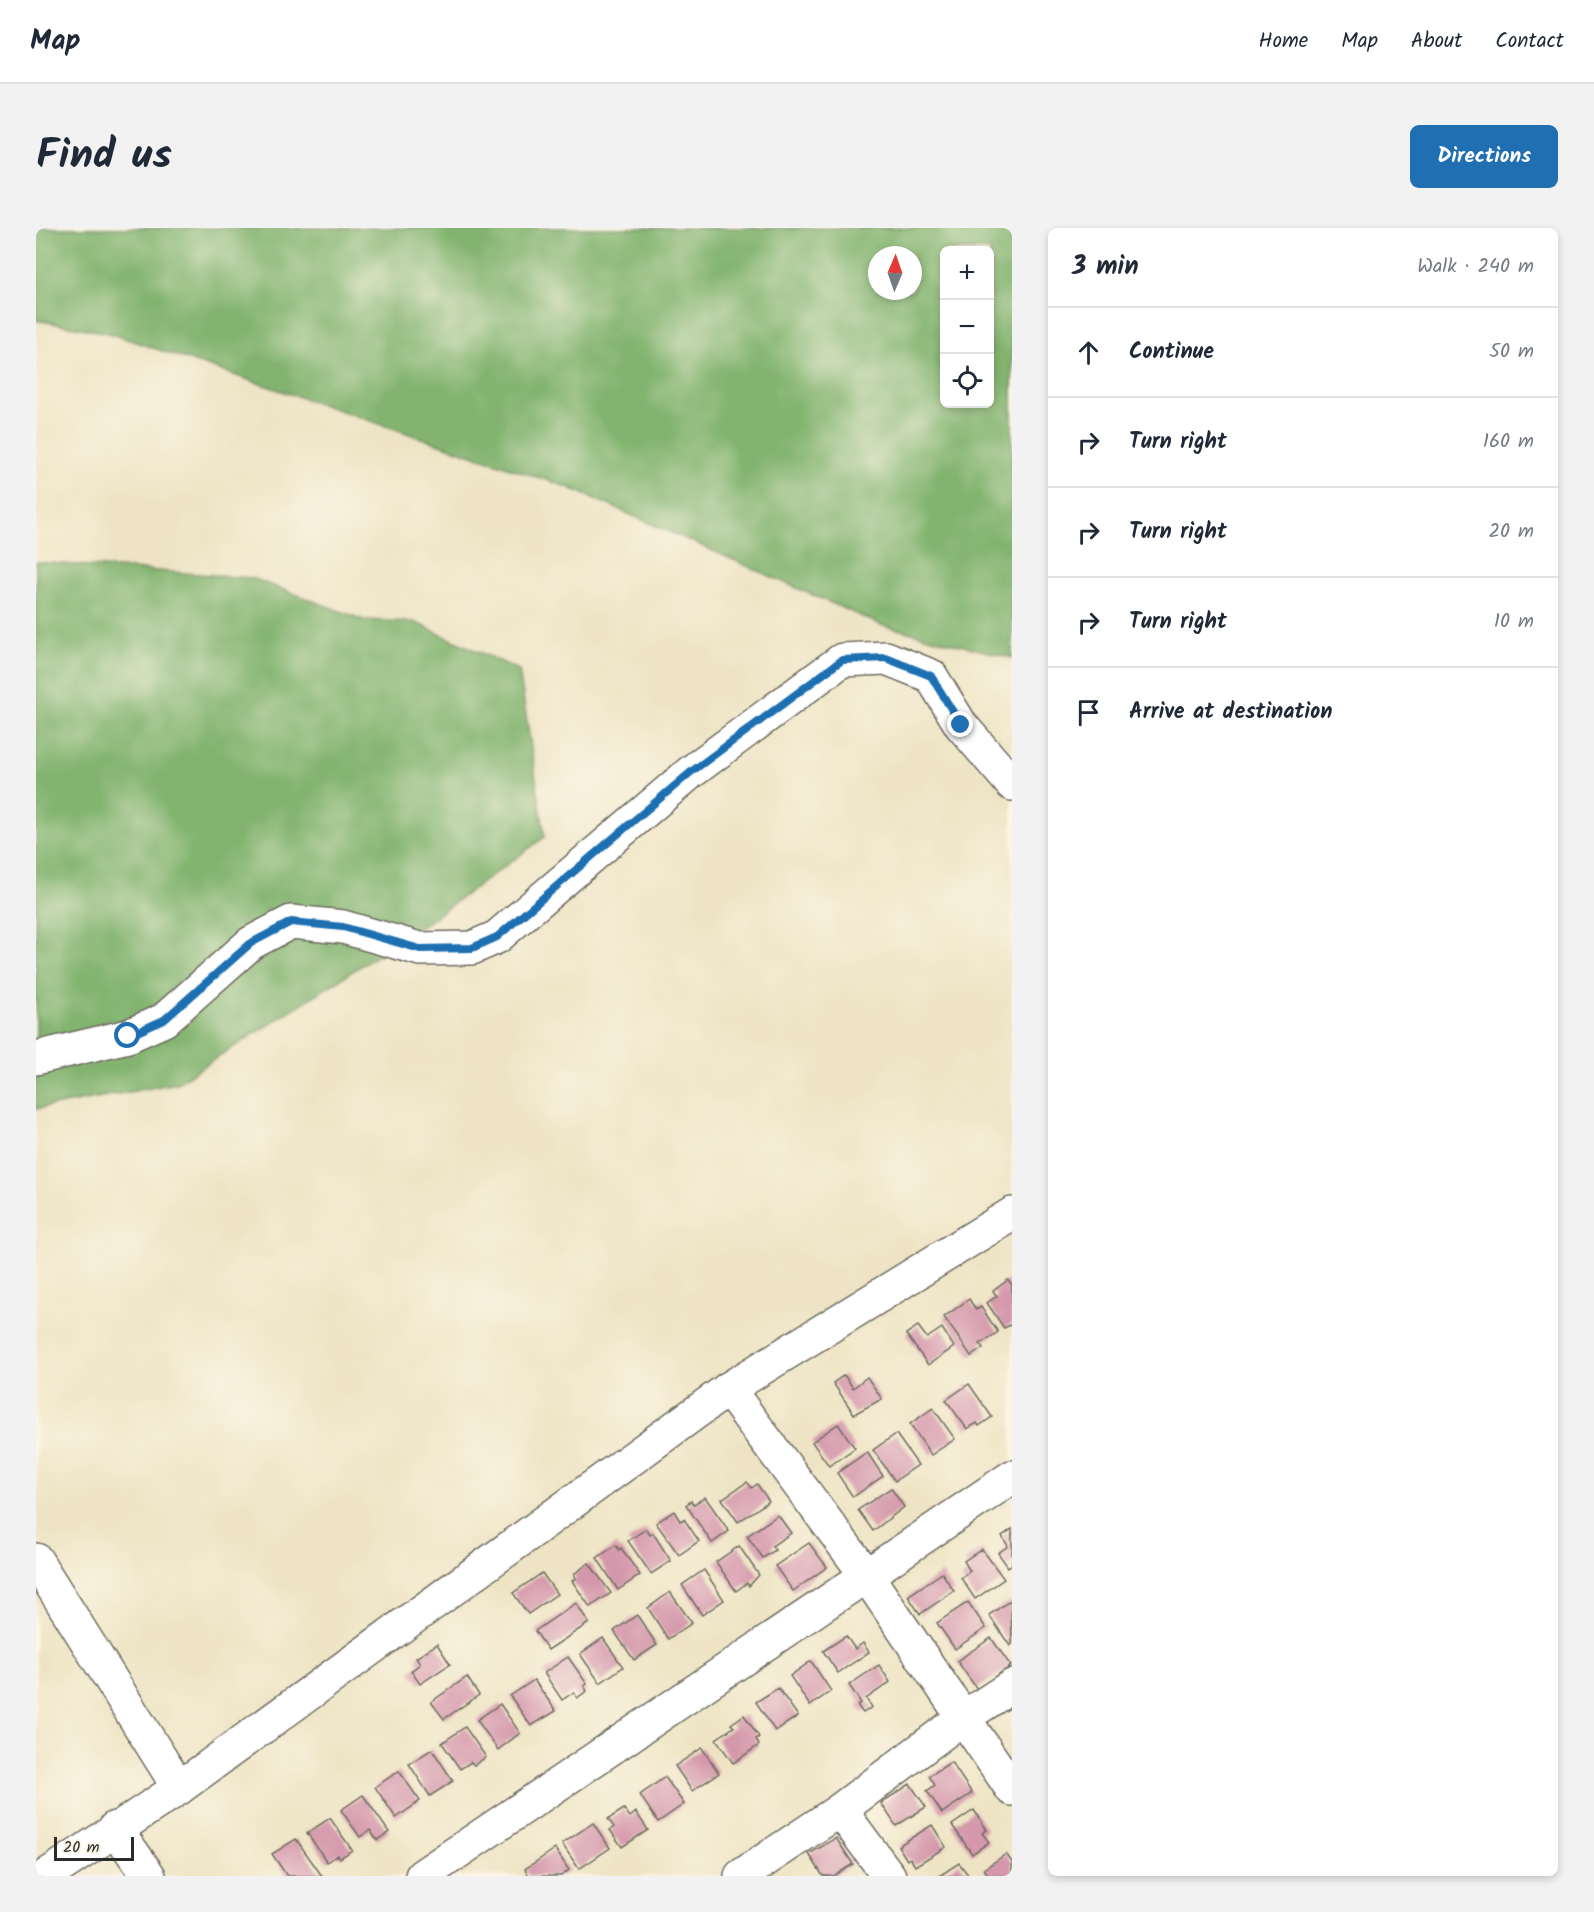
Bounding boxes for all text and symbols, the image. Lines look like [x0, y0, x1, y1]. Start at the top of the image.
text: Map [30, 19, 81, 64]
text: Home [1259, 25, 1308, 58]
text: Map [1341, 25, 1378, 58]
text: About [1411, 25, 1462, 58]
text: Contact [1495, 25, 1564, 58]
text: Find us [36, 123, 172, 190]
button: Directions [1410, 125, 1558, 188]
north arrow [868, 246, 922, 300]
map controls [940, 246, 994, 408]
button: + [940, 246, 994, 300]
text: 3 min [1072, 246, 1139, 288]
text: Walk · 240 m [1417, 251, 1534, 283]
button: − [940, 300, 994, 354]
text: Continue [1129, 335, 1214, 370]
icon: ahead [1072, 336, 1105, 369]
text: 50 m [1489, 336, 1534, 368]
button: locate [940, 354, 994, 408]
text: Turn right [1129, 425, 1227, 460]
icon: right [1072, 426, 1105, 459]
text: 160 m [1483, 426, 1534, 458]
text: Turn right [1129, 515, 1227, 550]
icon: right [1072, 516, 1105, 549]
text: 20 m [1488, 516, 1534, 548]
text: Turn right [1129, 605, 1227, 640]
icon: right [1072, 606, 1105, 639]
text: 10 m [1494, 606, 1534, 638]
text: Arrive at destination [1129, 695, 1332, 730]
icon: arrive [1072, 696, 1105, 729]
route end [947, 711, 973, 737]
route start [114, 1022, 140, 1048]
scale bar [54, 1834, 134, 1862]
text: 20 m [63, 1835, 99, 1860]

